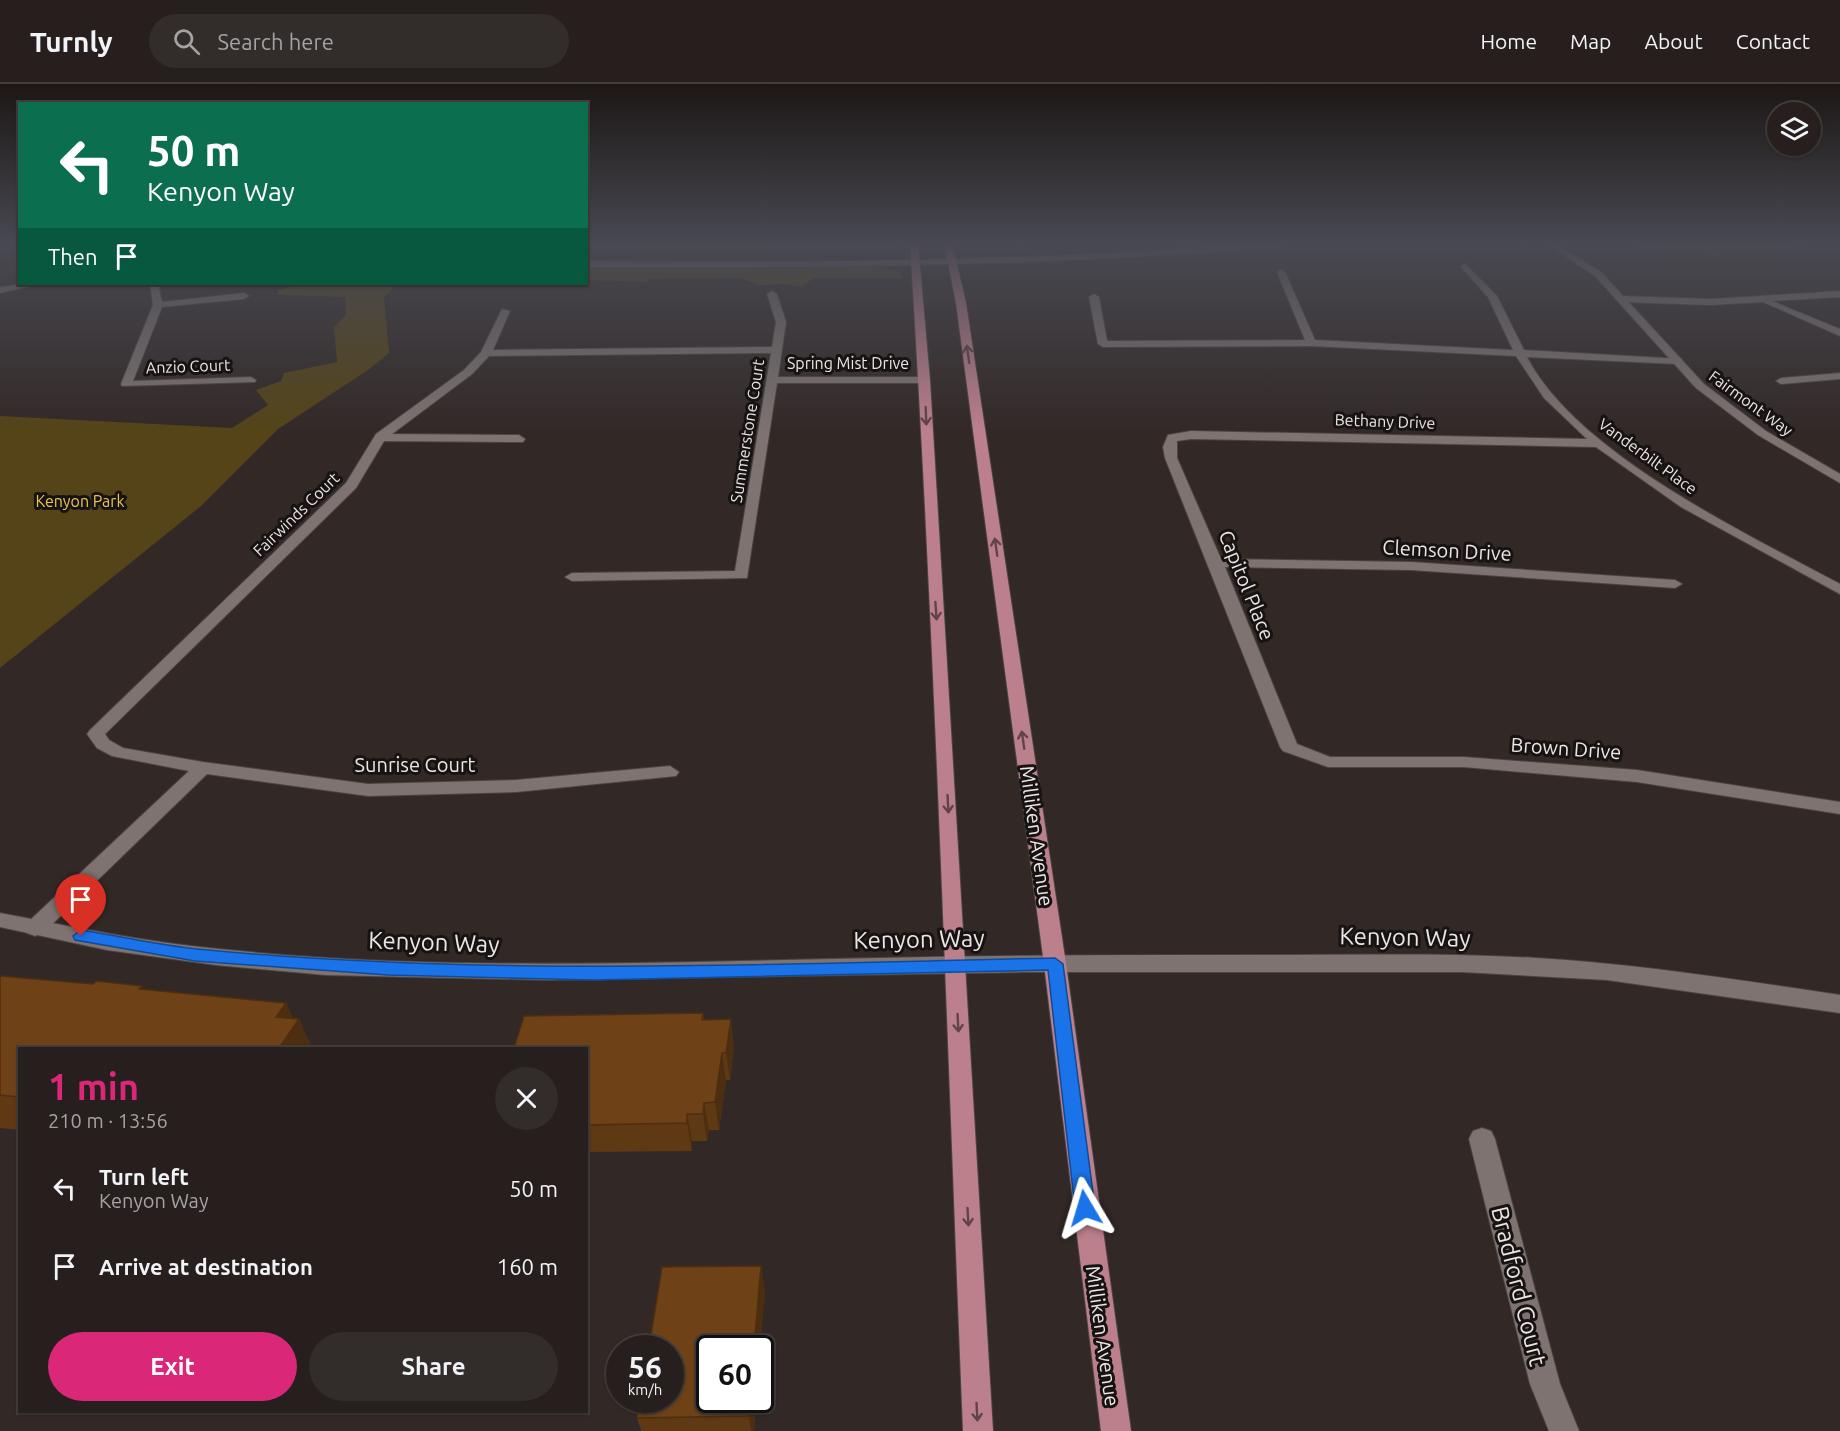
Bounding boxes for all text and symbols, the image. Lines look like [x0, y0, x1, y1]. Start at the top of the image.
search box [149, 14, 569, 68]
icon: search [170, 25, 203, 58]
text: Turnly [30, 26, 113, 57]
text: Search here [218, 29, 334, 54]
text: Home [1480, 29, 1537, 53]
text: Map [1570, 29, 1611, 53]
text: About [1644, 29, 1703, 53]
text: Contact [1736, 29, 1810, 53]
map controls [1767, 102, 1821, 156]
button: layers [1767, 102, 1821, 156]
icon: left [48, 126, 126, 204]
text: 50 m [147, 127, 241, 174]
text: Kenyon Way [147, 176, 295, 206]
icon: arrive [110, 240, 143, 273]
text: Then [48, 244, 98, 269]
one-way arrow [962, 344, 973, 364]
street label: Spring Mist Drive [787, 354, 909, 372]
street label: Anzio Court [145, 356, 231, 376]
street label: Summerstone Court [727, 357, 767, 504]
street label: Fairmont Way [1706, 367, 1796, 439]
one-way arrow [921, 405, 932, 425]
street label: Bethany Drive [1334, 410, 1436, 432]
street label: Vanderbilt Place [1595, 414, 1701, 498]
street label: Fairwinds Court [249, 468, 343, 559]
park label: Kenyon Park [35, 492, 125, 510]
street label: Capitol Place [1215, 527, 1279, 643]
street label: Clemson Drive [1382, 535, 1512, 565]
one-way arrow [990, 537, 1001, 557]
one-way arrow [931, 600, 942, 620]
one-way arrow [1018, 730, 1029, 750]
street label: Brown Drive [1510, 733, 1622, 763]
street label: Sunrise Court [355, 753, 476, 776]
street label: Milliken Avenue [1016, 764, 1058, 908]
one-way arrow [942, 794, 953, 814]
pin [55, 874, 106, 936]
icon: arrive [64, 883, 97, 916]
street label: Kenyon Way [1339, 922, 1471, 952]
street label: Kenyon Way [853, 924, 985, 954]
street label: Kenyon Way [368, 926, 501, 958]
one-way arrow [953, 1012, 964, 1032]
text: 1 min [48, 1066, 139, 1107]
button: close [495, 1067, 558, 1130]
text: 210 m · 13:56 [48, 1109, 168, 1132]
text: Turn left [99, 1164, 189, 1189]
icon: left [48, 1172, 81, 1205]
text: 50 m [509, 1176, 558, 1201]
position arrow [1053, 1176, 1117, 1240]
text: Kenyon Way [99, 1189, 209, 1212]
street label: Bradford Court [1486, 1203, 1552, 1369]
one-way arrow [962, 1207, 973, 1227]
icon: arrive [48, 1250, 81, 1283]
text: Arrive at destination [99, 1254, 313, 1279]
text: 160 m [497, 1254, 558, 1279]
street label: Milliken Avenue [1082, 1264, 1124, 1408]
button: Exit [48, 1332, 297, 1401]
button: Share [309, 1332, 558, 1401]
speed limit sign: 60 [696, 1335, 774, 1413]
text: 56 [628, 1350, 662, 1384]
text: km/h [628, 1381, 662, 1398]
one-way arrow [972, 1402, 983, 1422]

